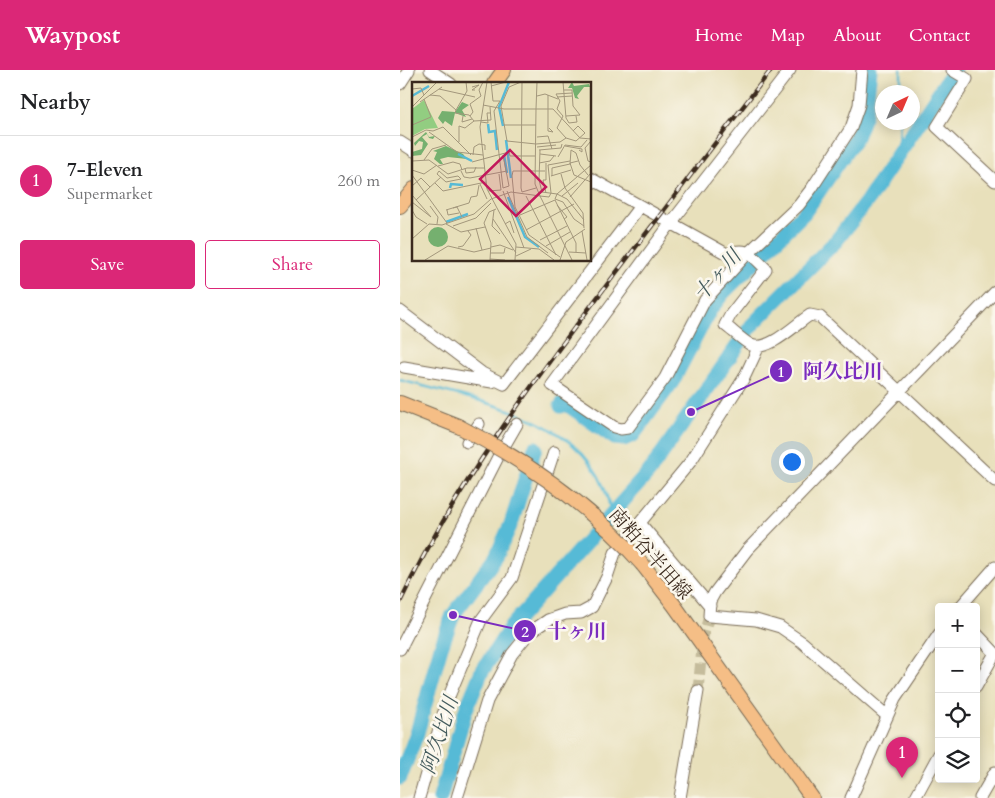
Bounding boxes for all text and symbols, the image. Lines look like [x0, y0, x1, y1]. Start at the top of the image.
text: Waypost [25, 19, 120, 52]
text: Home [695, 23, 743, 48]
text: Map [771, 23, 805, 48]
text: About [833, 23, 881, 48]
text: Contact [909, 23, 970, 48]
inset map [412, 82, 591, 261]
north arrow [875, 85, 920, 130]
text: Nearby [20, 88, 91, 117]
text: 7-Eleven [67, 157, 143, 183]
text: 1 [32, 170, 40, 192]
text: 260 m [338, 170, 380, 192]
text: Supermarket [67, 183, 153, 205]
button: Save [20, 240, 195, 289]
button: Share [205, 240, 380, 289]
water label: 十ヶ川 [688, 242, 749, 307]
callout: 阿久比川 [768, 354, 893, 389]
text: 阿久比川 [803, 358, 883, 385]
text: 1 [777, 362, 785, 382]
your location [779, 449, 805, 475]
street label: 南粕谷半田線 [603, 502, 697, 605]
map controls [935, 603, 980, 783]
button: + [935, 603, 980, 648]
callout: 十ヶ川 [512, 614, 617, 649]
text: 十ヶ川 [547, 618, 607, 645]
text: 2 [521, 622, 529, 642]
button: − [935, 648, 980, 693]
water label: 阿久比川 [414, 691, 465, 777]
button: locate [935, 693, 980, 738]
pin: 1 [886, 737, 918, 778]
button: layers [935, 738, 980, 783]

